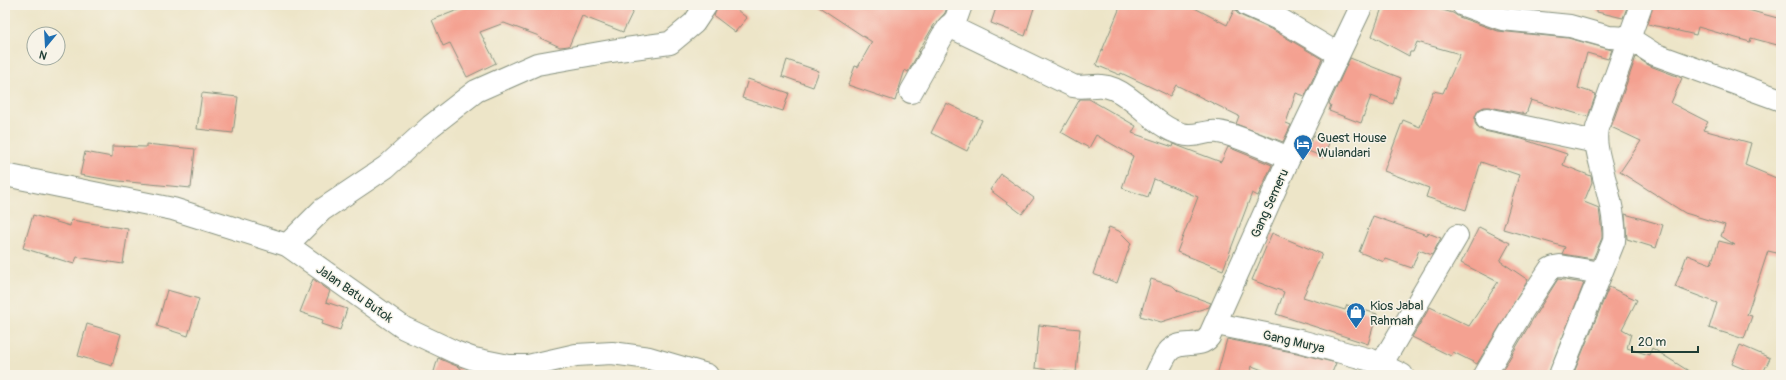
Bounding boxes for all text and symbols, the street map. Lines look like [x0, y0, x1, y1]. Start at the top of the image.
north arrow [26, 26, 66, 66]
text: N [37, 48, 49, 62]
place label: Guest House Wulandari [1317, 130, 1387, 161]
hotel icon: Guest House Wulandari [1292, 133, 1314, 161]
street label: Gang Semeru [1248, 166, 1292, 240]
street label: Jalan Batu Butok [313, 261, 396, 327]
place label: Kios Jabal Rahmah [1370, 298, 1424, 329]
shop icon: Kios Jabal Rahmah [1345, 301, 1367, 329]
street label: Gang Murya [1261, 327, 1326, 357]
scale bar [1632, 328, 1698, 354]
text: 20 m [1638, 335, 1667, 350]

